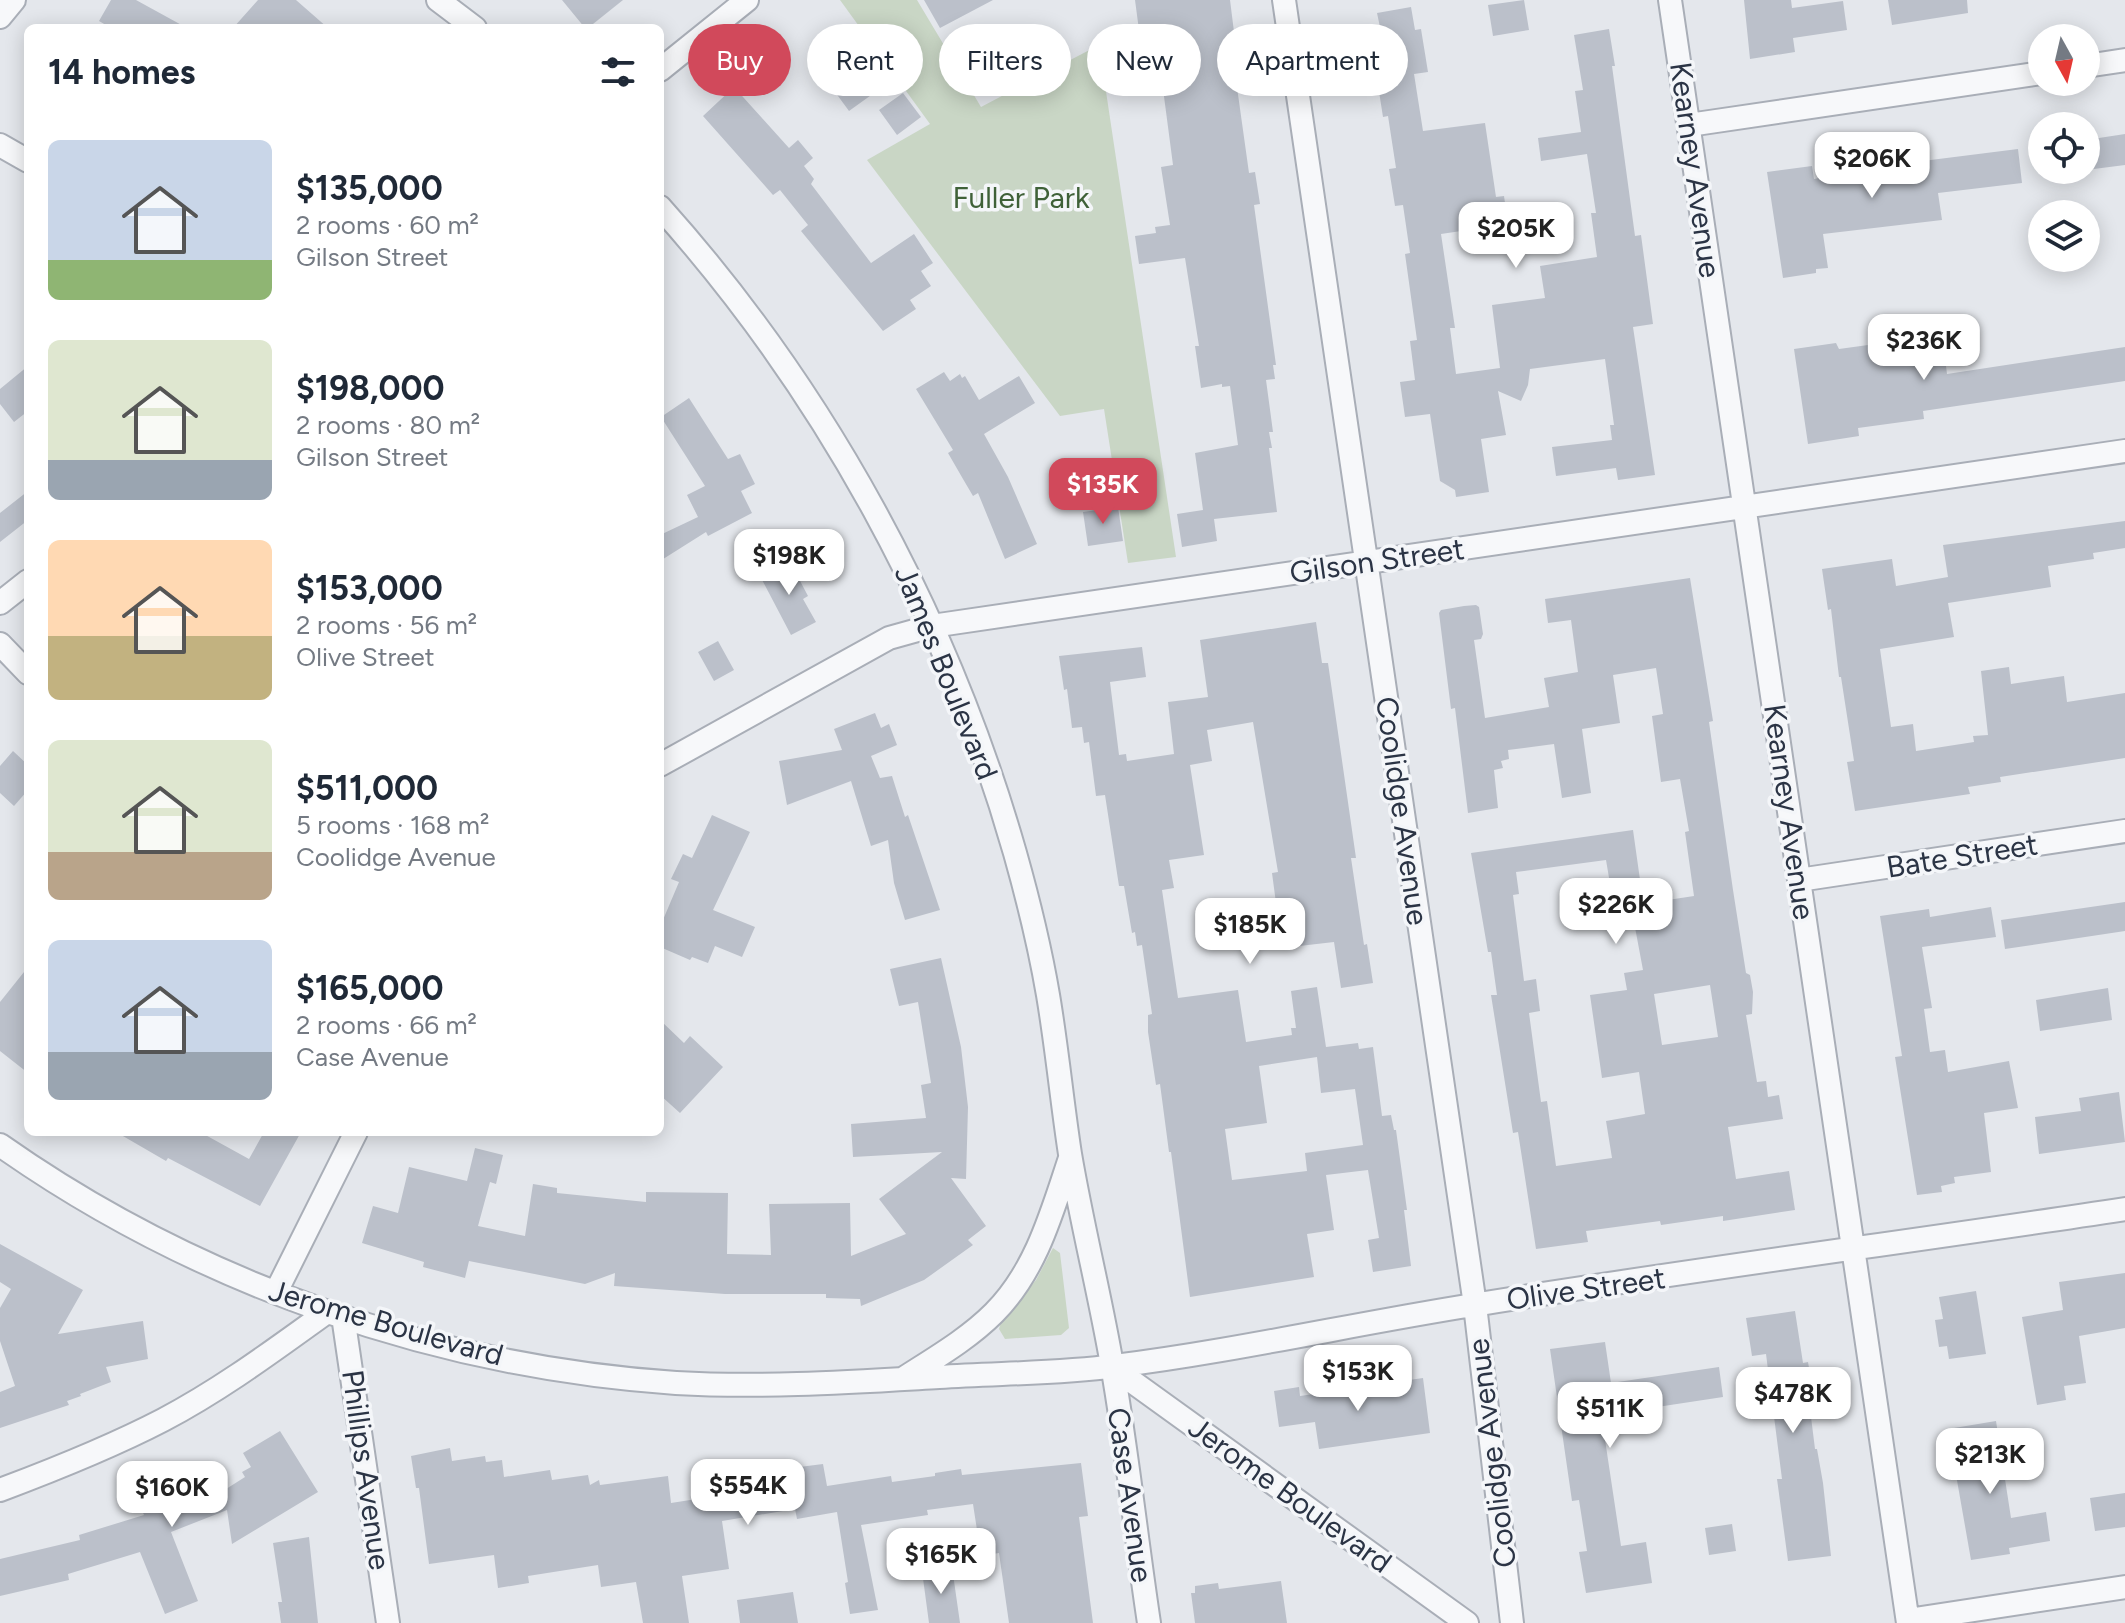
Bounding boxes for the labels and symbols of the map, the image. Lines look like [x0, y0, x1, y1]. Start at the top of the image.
north arrow [2028, 24, 2100, 96]
street label: Kearney Avenue [1662, 60, 1729, 280]
pin: $206K [1816, 132, 1928, 200]
park label: Fuller Park [953, 179, 1090, 216]
pin: $205K [1460, 202, 1572, 270]
pin: $236K [1868, 314, 1980, 382]
pin: $135K [1047, 458, 1159, 526]
pin: $198K [733, 529, 845, 597]
street label: Gilson Street [1287, 530, 1467, 591]
street label: James Boulevard [887, 560, 1006, 785]
street label: Coolidge Avenue [1368, 694, 1437, 928]
street label: Kearney Avenue [1756, 702, 1823, 922]
street label: Bate Street [1884, 825, 2040, 886]
pin: $226K [1560, 878, 1672, 946]
pin: $185K [1194, 898, 1306, 966]
street label: Olive Street [1504, 1259, 1668, 1318]
street label: Jerome Boulevard [265, 1271, 508, 1374]
street label: Coolidge Avenue [1459, 1336, 1524, 1570]
pin: $153K [1302, 1345, 1414, 1413]
street label: Phillips Avenue [334, 1367, 399, 1572]
pin: $478K [1737, 1367, 1849, 1435]
pin: $511K [1554, 1382, 1666, 1450]
street label: Case Avenue [1100, 1405, 1161, 1585]
street label: Jerome Boulevard [1182, 1409, 1399, 1581]
pin: $213K [1934, 1428, 2046, 1496]
pin: $554K [692, 1459, 804, 1527]
pin: $160K [116, 1461, 228, 1529]
pin: $165K [885, 1528, 997, 1596]

